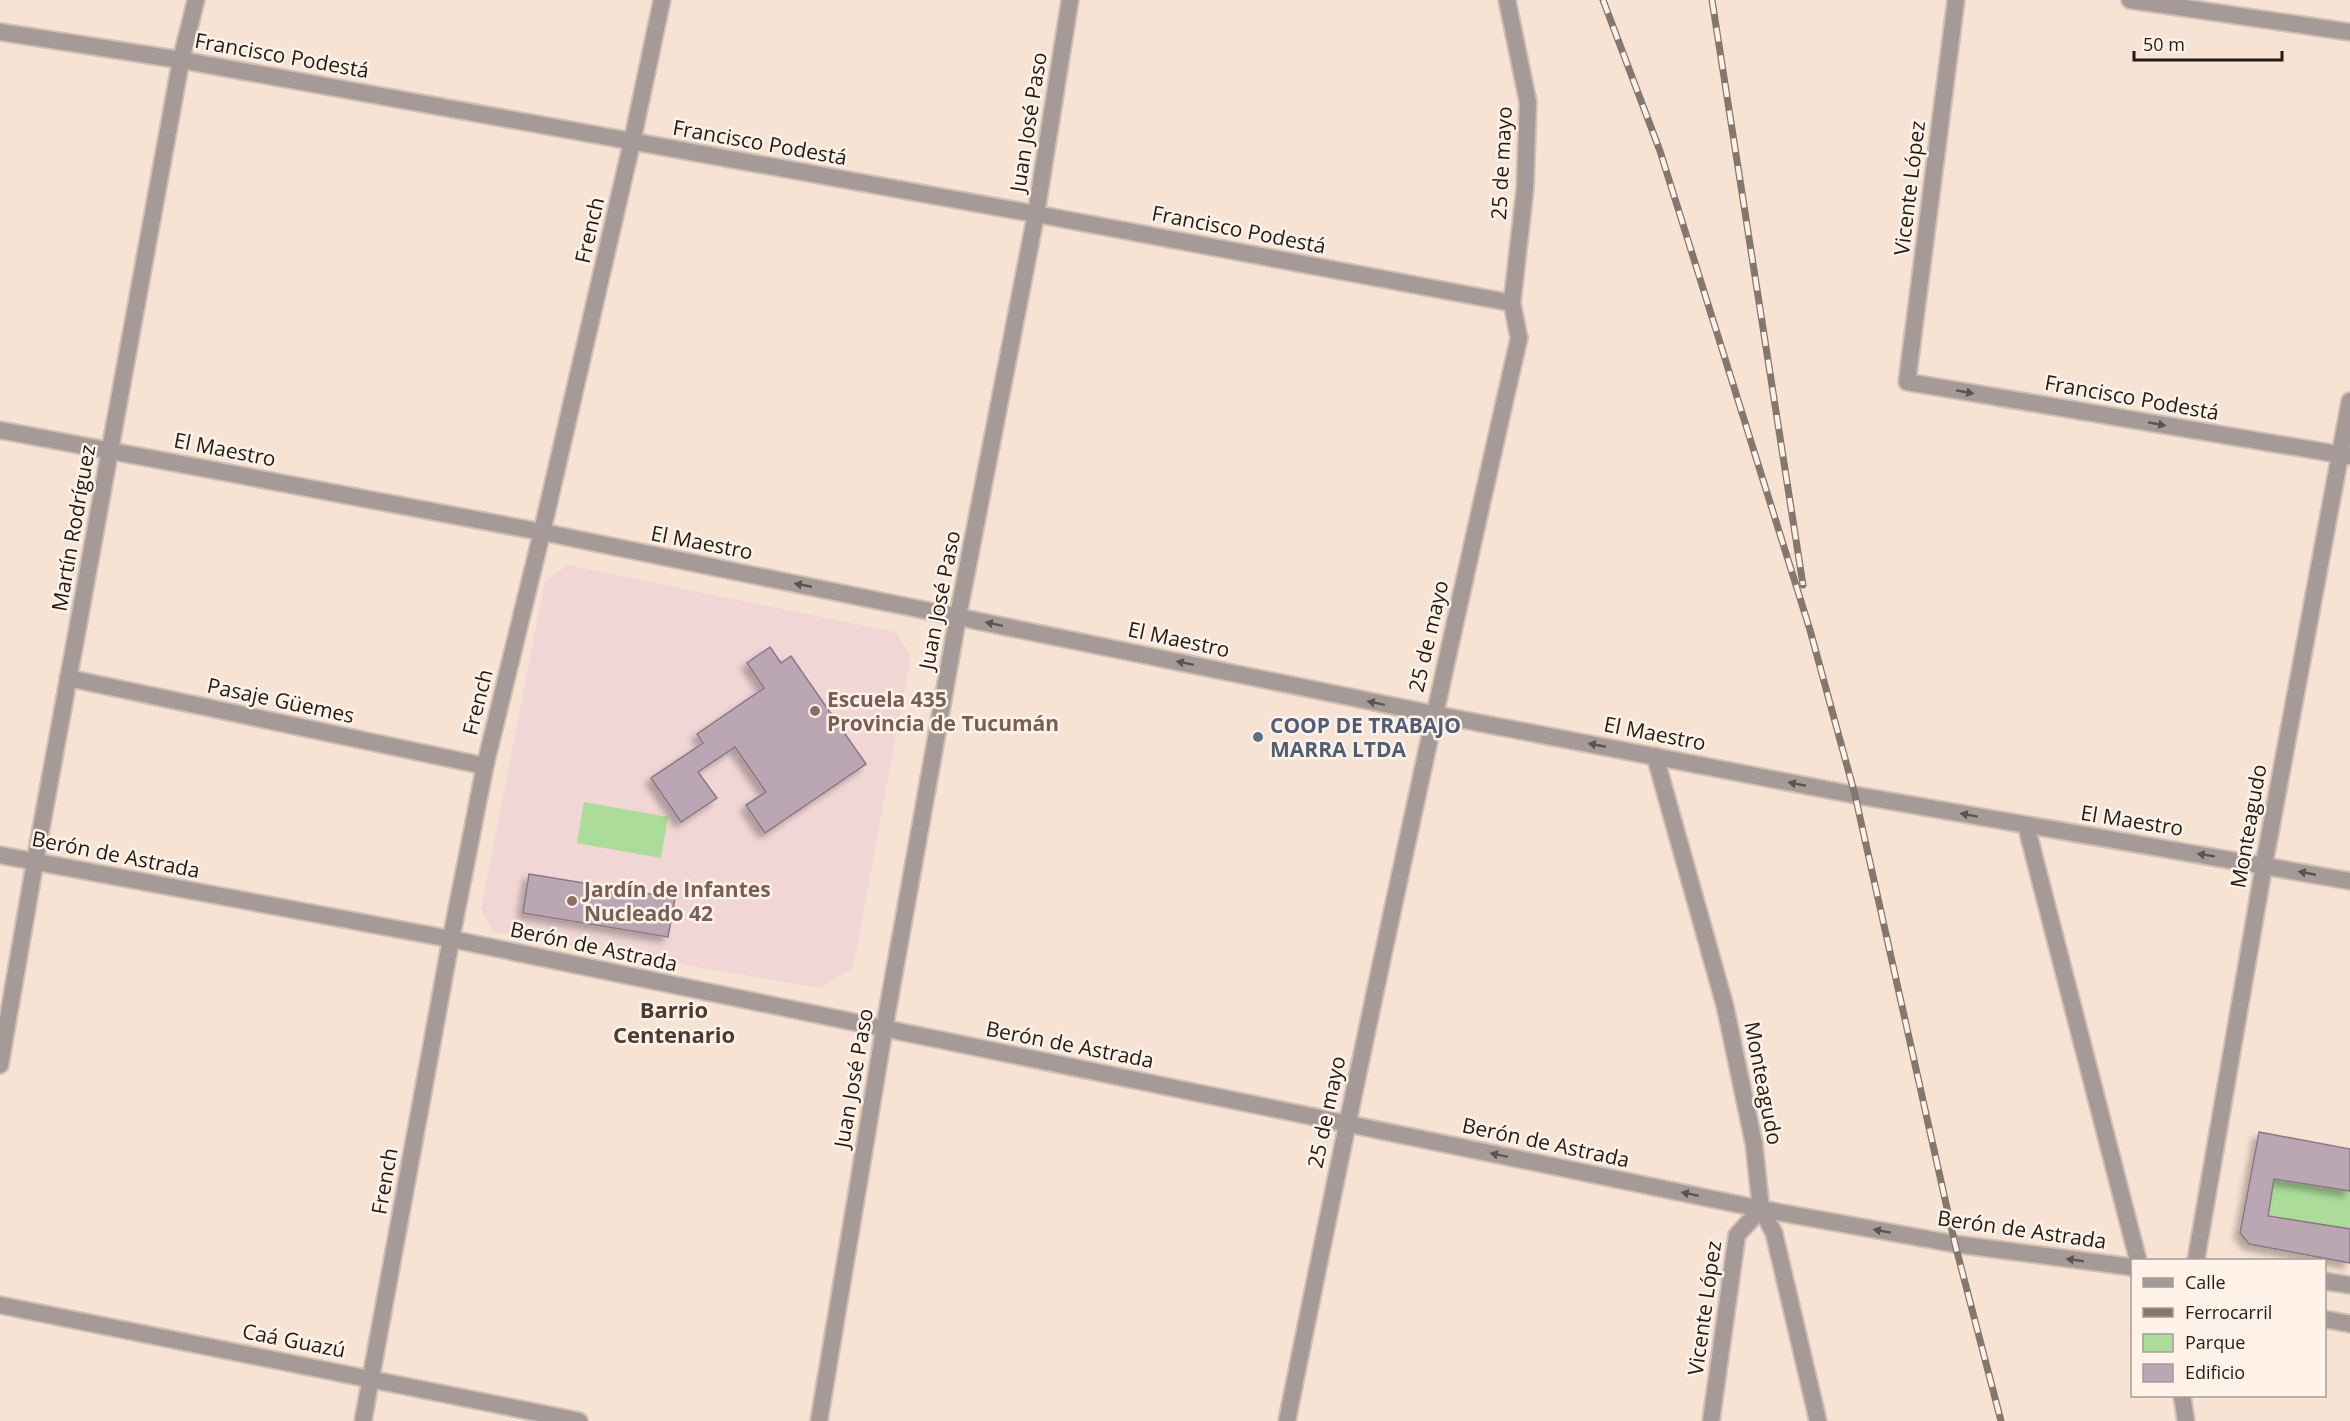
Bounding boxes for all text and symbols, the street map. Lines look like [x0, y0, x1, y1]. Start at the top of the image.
scale bar [2134, 24, 2282, 62]
street label: Francisco Podestá [193, 26, 371, 84]
text: 50 m [2143, 32, 2185, 56]
street label: Juan José Paso [1003, 50, 1053, 196]
street label: 25 de mayo [1484, 105, 1518, 221]
street label: Francisco Podestá [671, 113, 849, 171]
street label: Vicente López [1887, 119, 1931, 257]
street label: French [568, 194, 610, 266]
street label: Francisco Podestá [1150, 198, 1328, 260]
street label: Francisco Podestá [2043, 368, 2221, 426]
one-way arrow [1955, 387, 1974, 396]
one-way arrow [2148, 420, 2167, 429]
street label: El Maestro [172, 425, 278, 473]
street label: Martín Rodríguez [45, 442, 101, 613]
street label: El Maestro [649, 518, 755, 566]
street label: Juan José Paso [911, 528, 966, 674]
street label: 25 de mayo [1402, 577, 1454, 695]
one-way arrow [793, 580, 812, 589]
street label: El Maestro [1125, 615, 1233, 663]
one-way arrow [984, 619, 1003, 628]
one-way arrow [1175, 658, 1194, 667]
street label: French [455, 666, 499, 738]
street label: Pasaje Güemes [205, 671, 357, 729]
place label: Escuela 435 Provincia de Tucumán [827, 685, 1059, 737]
one-way arrow [1367, 697, 1385, 707]
marker: Escuela 435 Provincia de Tucumán [808, 704, 822, 718]
street label: El Maestro [1602, 709, 1708, 757]
place label: COOP DE TRABAJO MARRA LTDA [1270, 711, 1461, 763]
marker: COOP DE TRABAJO MARRA LTDA [1251, 730, 1265, 744]
one-way arrow [1587, 740, 1606, 749]
street label: Monteagudo [2223, 762, 2273, 890]
one-way arrow [1787, 779, 1806, 788]
street label: El Maestro [2079, 798, 2185, 842]
one-way arrow [1959, 811, 1978, 820]
street label: Berón de Astrada [30, 824, 202, 884]
one-way arrow [2196, 850, 2215, 859]
one-way arrow [2297, 868, 2316, 877]
place label: Jardín de Infantes Nucleado 42 [582, 875, 771, 927]
marker: Jardín de Infantes Nucleado 42 [565, 894, 579, 908]
street label: Berón de Astrada [508, 915, 680, 977]
district label: Barrio Centenario [613, 994, 735, 1049]
street label: Juan José Paso [827, 1006, 879, 1152]
street label: Berón de Astrada [984, 1014, 1156, 1074]
street label: Monteagudo [1738, 1019, 1790, 1147]
street label: 25 de mayo [1300, 1053, 1352, 1171]
street label: Berón de Astrada [1460, 1111, 1632, 1173]
street label: French [364, 1146, 404, 1216]
one-way arrow [1489, 1150, 1508, 1159]
one-way arrow [1681, 1189, 1699, 1199]
street label: Berón de Astrada [1936, 1203, 2108, 1255]
one-way arrow [1872, 1226, 1891, 1235]
street label: Vicente López [1681, 1239, 1727, 1377]
one-way arrow [2065, 1255, 2084, 1264]
legend [2131, 1259, 2326, 1397]
text: Calle [2185, 1270, 2226, 1294]
text: Ferrocarril [2185, 1300, 2272, 1324]
street label: Caá Guazú [240, 1316, 348, 1364]
text: Parque [2185, 1330, 2245, 1354]
text: Edificio [2185, 1360, 2245, 1384]

